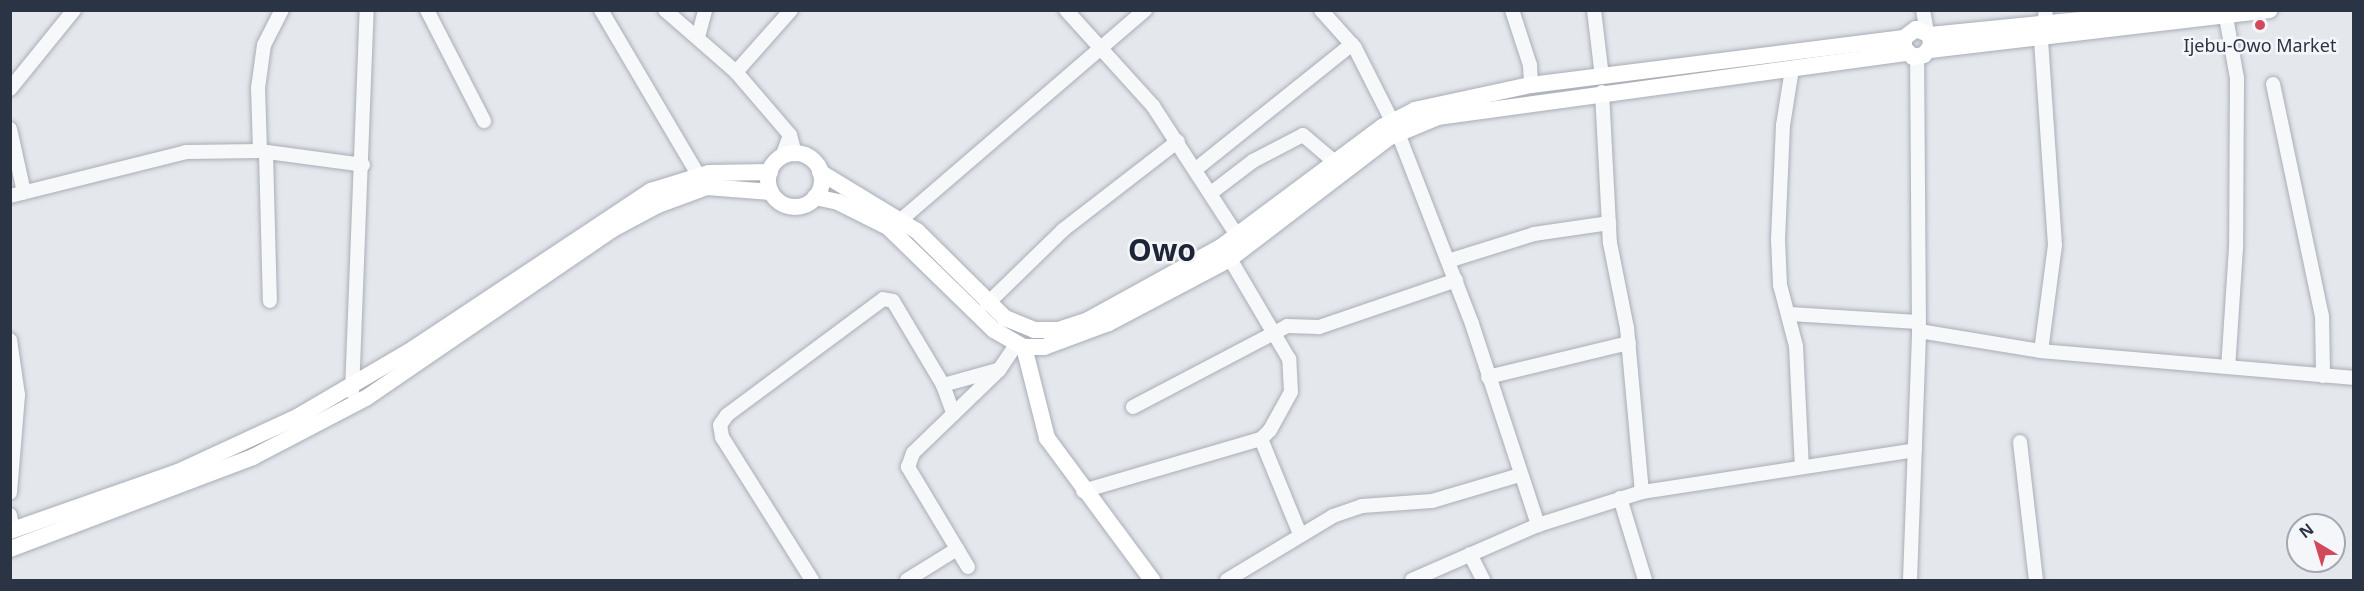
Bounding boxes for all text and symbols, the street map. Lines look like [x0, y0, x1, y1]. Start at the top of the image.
marker: Ijebu-Owo Market [2253, 18, 2267, 32]
place label: Ijebu-Owo Market [2184, 34, 2336, 56]
district label: Owo [1128, 232, 1196, 268]
north arrow [2286, 513, 2346, 573]
text: N [2294, 518, 2318, 543]

